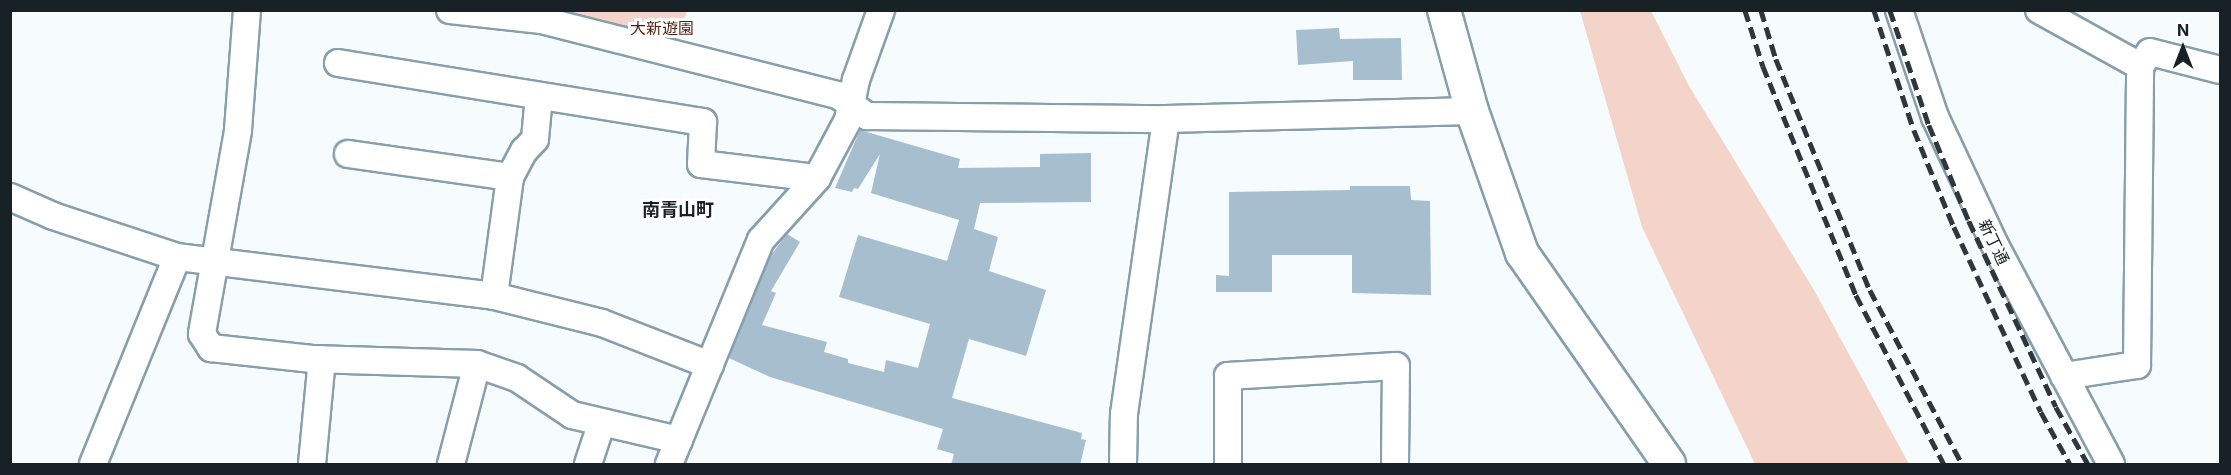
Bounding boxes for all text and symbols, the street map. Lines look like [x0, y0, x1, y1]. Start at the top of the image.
park label: 大新遊園 [630, 18, 694, 38]
north arrow [2153, 18, 2213, 78]
text: N [2177, 20, 2189, 40]
district label: 南青山町 [642, 199, 714, 221]
street label: 新丁通 [1975, 216, 2013, 268]

